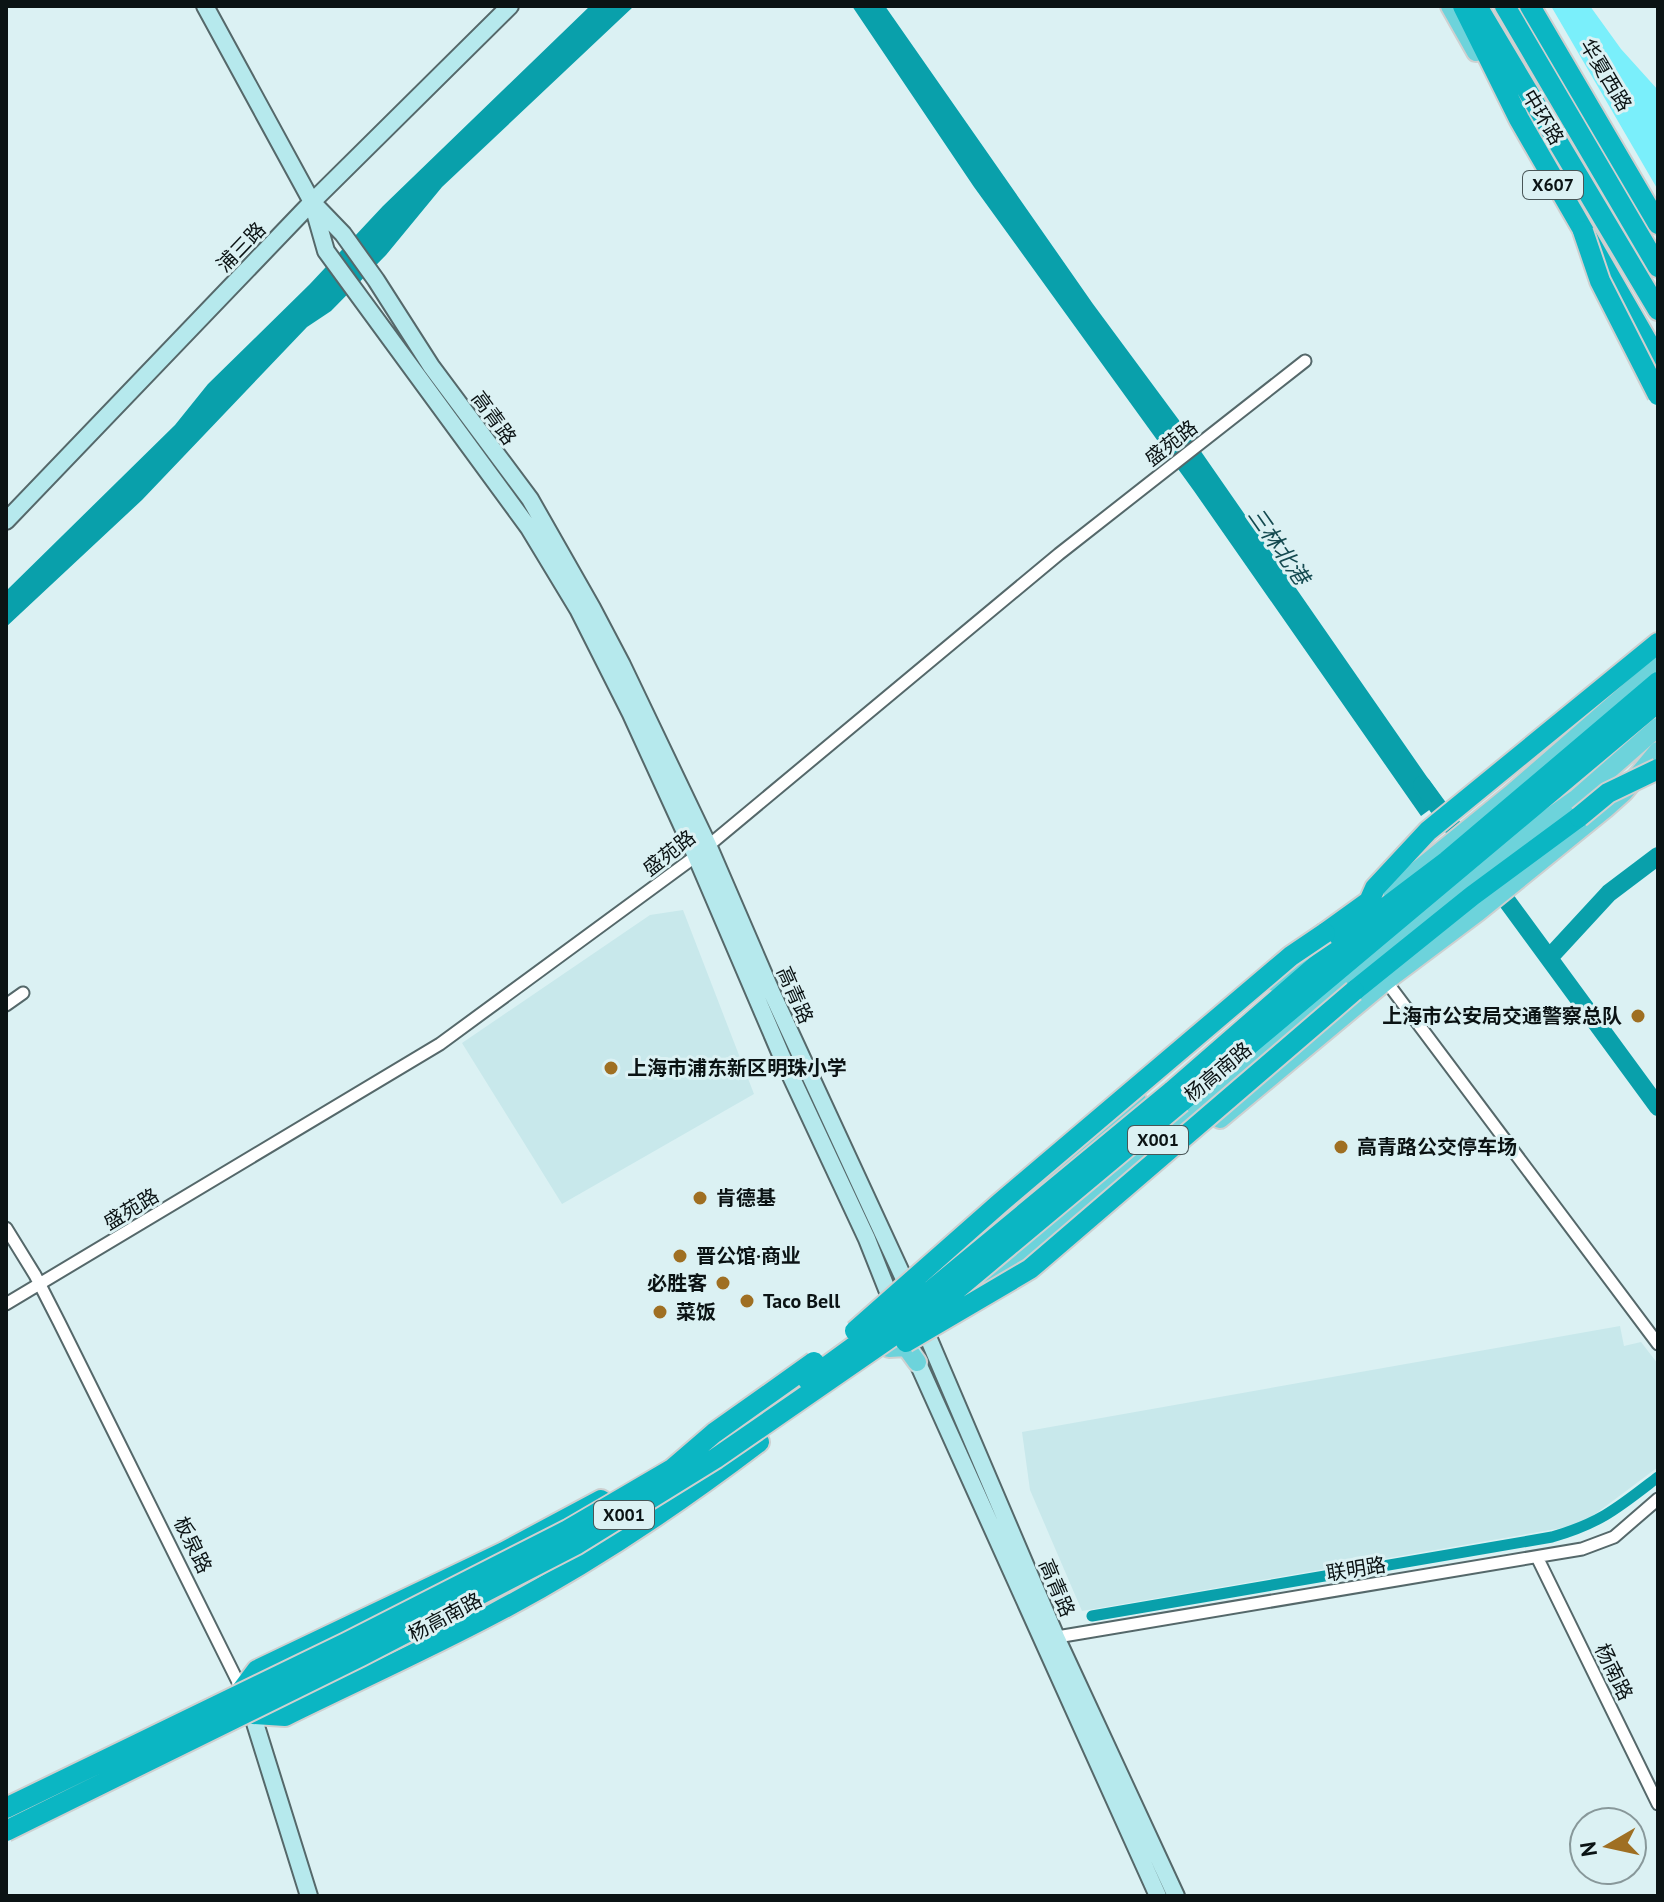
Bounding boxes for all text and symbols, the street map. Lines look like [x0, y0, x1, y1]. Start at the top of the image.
street label: 华夏西路 [1574, 34, 1638, 116]
street label: 中环路 [1516, 85, 1570, 149]
road number: X607 [1523, 171, 1583, 199]
street label: 浦三路 [211, 216, 271, 278]
street label: 高青路 [466, 386, 522, 450]
street label: 盛苑路 [1139, 414, 1203, 472]
water label: 三林北港 [1242, 502, 1317, 593]
street label: 盛苑路 [637, 824, 701, 882]
street label: 高青路 [771, 962, 819, 1028]
place label: 上海市公安局交通警察总队 [1382, 1003, 1622, 1029]
marker: 上海市公安局交通警察总队 [1629, 1007, 1647, 1025]
street label: 杨高南路 [1179, 1036, 1257, 1108]
place label: 上海市浦东新区明珠小学 [627, 1055, 847, 1081]
marker: 上海市浦东新区明珠小学 [602, 1059, 620, 1077]
road number: X001 [1128, 1126, 1188, 1154]
place label: 高青路公交停车场 [1357, 1134, 1517, 1160]
marker: 高青路公交停车场 [1332, 1138, 1350, 1156]
street label: 盛苑路 [99, 1182, 163, 1236]
place label: 肯德基 [716, 1185, 776, 1211]
marker: 肯德基 [691, 1189, 709, 1207]
place label: 晋公馆·商业 [696, 1243, 801, 1269]
marker: 晋公馆·商业 [671, 1247, 689, 1265]
place label: 必胜客 [647, 1270, 707, 1296]
marker: 必胜客 [714, 1274, 732, 1292]
place label: Taco Bell [763, 1288, 840, 1314]
marker: Taco Bell [738, 1292, 756, 1310]
place label: 菜饭 [676, 1299, 716, 1325]
marker: 菜饭 [651, 1303, 669, 1321]
road number: X001 [594, 1501, 654, 1529]
street label: 板泉路 [168, 1512, 218, 1578]
street label: 联明路 [1324, 1551, 1388, 1587]
street label: 高青路 [1033, 1555, 1081, 1621]
street label: 杨高南路 [404, 1587, 486, 1647]
street label: 杨南路 [1589, 1639, 1639, 1705]
north arrow [1568, 1806, 1648, 1886]
text: N [1573, 1840, 1603, 1858]

